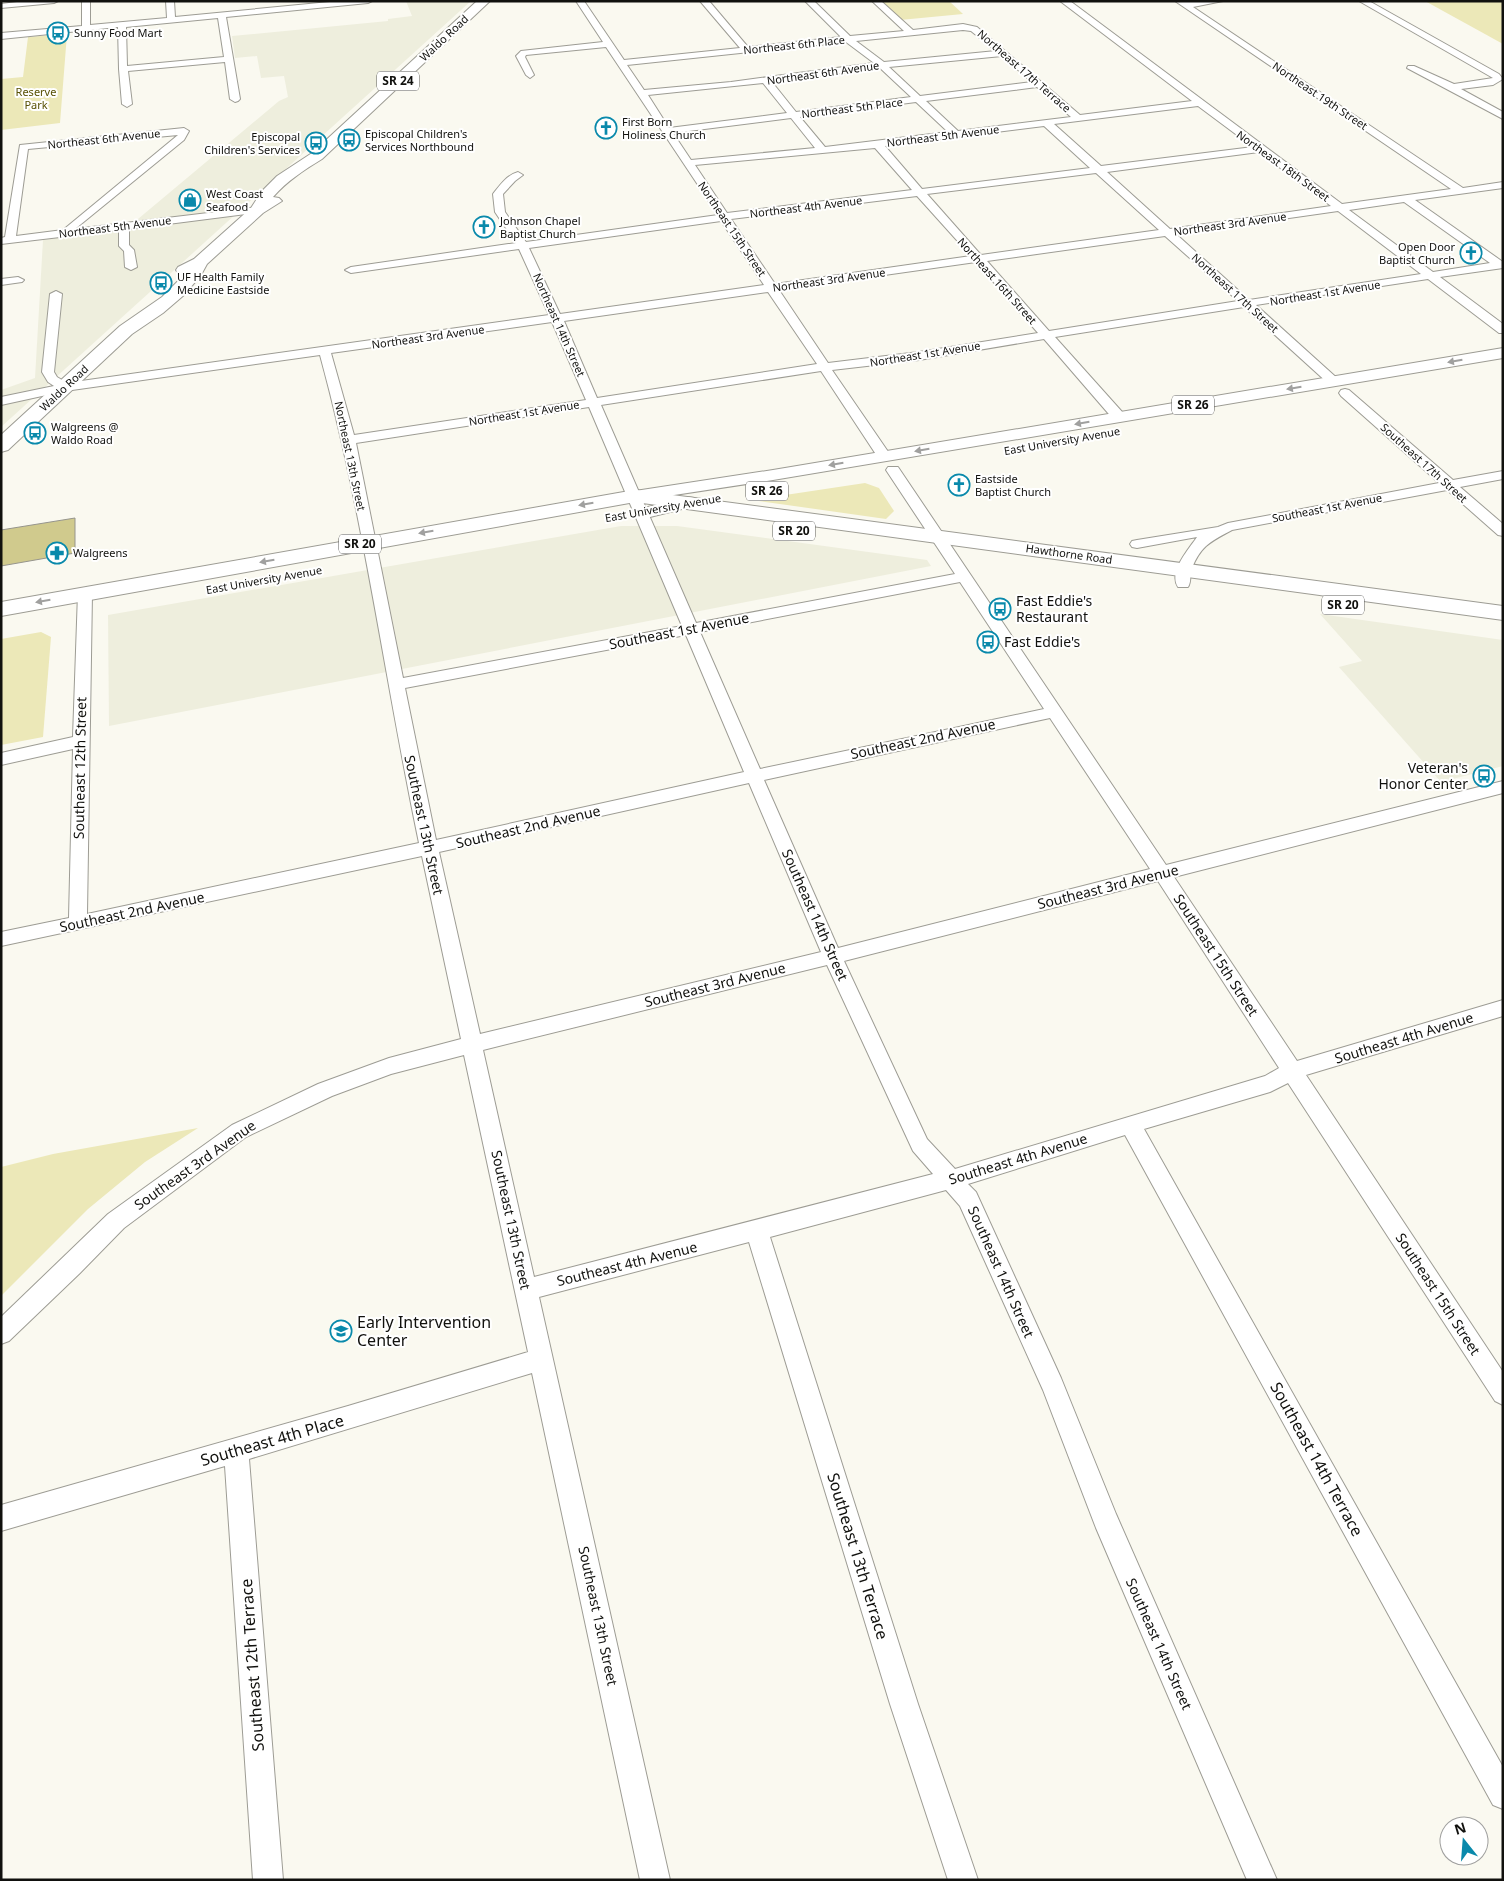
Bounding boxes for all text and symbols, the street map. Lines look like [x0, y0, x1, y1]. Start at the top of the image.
street label: Waldo Road [416, 11, 471, 64]
bus stop icon: Sunny Food Mart [46, 21, 70, 45]
place label: Sunny Food Mart [74, 25, 162, 40]
street label: Northeast 17th Terrace [974, 26, 1074, 115]
street label: Northeast 6th Place [743, 32, 845, 57]
street label: Northeast 6th Avenue [766, 57, 880, 88]
street label: Northeast 19th Street [1270, 58, 1371, 133]
road number: SR 24 [377, 72, 419, 90]
park label: Reserve Park [16, 84, 56, 112]
street label: Northeast 5th Place [800, 94, 903, 121]
place label: First Born Holiness Church [622, 114, 706, 142]
church icon: First Born Holiness Church [594, 116, 618, 140]
street label: Northeast 5th Avenue [886, 121, 1000, 150]
street label: Northeast 6th Avenue [47, 125, 161, 152]
place label: Episcopal Children's Services Northbound [365, 126, 474, 154]
street label: Northeast 18th Street [1234, 127, 1333, 205]
bus stop icon: Episcopal Children's Services Northbound [337, 128, 361, 152]
place label: Episcopal Children's Services [204, 129, 300, 157]
bus stop icon: Episcopal Children's Services [304, 131, 328, 155]
street label: Northeast 15th Street [695, 178, 770, 279]
place label: West Coast Seafood [206, 186, 263, 214]
shop icon: West Coast Seafood [178, 188, 202, 212]
street label: Northeast 4th Avenue [749, 192, 863, 221]
street label: Northeast 3rd Avenue [1173, 208, 1287, 239]
street label: Northeast 5th Avenue [58, 212, 172, 241]
place label: Johnson Chapel Baptist Church [499, 213, 581, 241]
church icon: Johnson Chapel Baptist Church [472, 215, 496, 239]
street label: Northeast 16th Street [954, 234, 1040, 327]
place label: Open Door Baptist Church [1379, 239, 1455, 267]
church icon: Open Door Baptist Church [1459, 241, 1483, 265]
street label: Northeast 17th Street [1189, 250, 1282, 336]
street label: Northeast 3rd Avenue [772, 264, 886, 295]
place label: UF Health Family Medicine Eastside [177, 269, 269, 297]
bus stop icon: UF Health Family Medicine Eastside [149, 271, 173, 295]
street label: Northeast 14th Street [530, 271, 589, 379]
street label: Northeast 1st Avenue [1269, 276, 1381, 309]
street label: Northeast 3rd Avenue [371, 321, 485, 352]
street label: Northeast 1st Avenue [869, 337, 981, 370]
one-way arrow [1446, 358, 1462, 366]
street label: Waldo Road [36, 361, 91, 414]
one-way arrow [1286, 385, 1302, 393]
street label: Northeast 1st Avenue [468, 396, 580, 429]
road number: SR 26 [1172, 396, 1214, 414]
street label: Northeast 13th Street [332, 400, 369, 512]
place label: Walgreens @ Waldo Road [51, 419, 118, 447]
one-way arrow [1074, 419, 1090, 427]
street label: Southeast 17th Street [1378, 420, 1471, 506]
bus stop icon: Walgreens @ Waldo Road [23, 421, 47, 445]
street label: East University Avenue [1003, 423, 1121, 458]
one-way arrow [914, 446, 930, 454]
one-way arrow [827, 461, 843, 469]
place label: Eastside Baptist Church [975, 471, 1051, 499]
church icon: Eastside Baptist Church [947, 473, 971, 497]
road number: SR 26 [746, 482, 788, 501]
street label: Southeast 1st Avenue [1271, 489, 1383, 526]
street label: East University Avenue [604, 490, 722, 525]
one-way arrow [578, 501, 594, 509]
road number: SR 20 [773, 522, 815, 540]
one-way arrow [418, 529, 434, 537]
road number: SR 20 [339, 534, 381, 554]
street label: Hawthorne Road [1025, 540, 1113, 567]
pharmacy icon: Walgreens [45, 541, 69, 565]
place label: Walgreens [73, 545, 128, 560]
one-way arrow [258, 557, 274, 565]
street label: East University Avenue [205, 562, 323, 597]
place label: Fast Eddie's Restaurant [1016, 591, 1093, 626]
road number: SR 20 [1322, 596, 1364, 614]
one-way arrow [36, 597, 51, 605]
bus stop icon: Fast Eddie's Restaurant [988, 597, 1012, 621]
street label: Southeast 1st Avenue [607, 608, 751, 653]
bus stop icon: Fast Eddie's [976, 630, 1000, 654]
place label: Fast Eddie's [1004, 632, 1081, 651]
street label: Southeast 12th Street [69, 697, 90, 839]
street label: Southeast 2nd Avenue [849, 714, 997, 763]
street label: Southeast 13th Street [400, 753, 449, 896]
place label: Veteran's Honor Center [1378, 758, 1468, 793]
bus stop icon: Veteran's Honor Center [1472, 764, 1496, 788]
street label: Southeast 2nd Avenue [454, 801, 602, 852]
street label: Southeast 14th Street [778, 846, 853, 984]
street label: Southeast 3rd Avenue [1035, 860, 1180, 913]
street label: Southeast 2nd Avenue [58, 887, 206, 936]
street label: Southeast 15th Street [1170, 890, 1263, 1019]
street label: Southeast 3rd Avenue [642, 958, 787, 1011]
street label: Southeast 4th Avenue [1332, 1007, 1476, 1068]
street label: Southeast 3rd Avenue [130, 1115, 259, 1214]
street label: Southeast 4th Avenue [946, 1128, 1090, 1189]
street label: Southeast 13th Street [487, 1148, 536, 1291]
street label: Southeast 14th Street [964, 1203, 1039, 1341]
street label: Southeast 15th Street [1392, 1229, 1485, 1358]
street label: Southeast 4th Avenue [555, 1237, 699, 1290]
place label: Early Intervention Center [357, 1311, 491, 1351]
school or university icon: Early Intervention Center [329, 1319, 353, 1343]
street label: Southeast 14th Terrace [1265, 1378, 1369, 1540]
street label: Southeast 4th Place [198, 1409, 346, 1471]
street label: Southeast 13th Terrace [822, 1470, 894, 1642]
street label: Southeast 13th Street [574, 1544, 623, 1687]
street label: Southeast 14th Street [1122, 1575, 1197, 1713]
street label: Southeast 12th Terrace [235, 1578, 269, 1752]
north arrow [1439, 1816, 1489, 1866]
text: N [1452, 1817, 1468, 1839]

